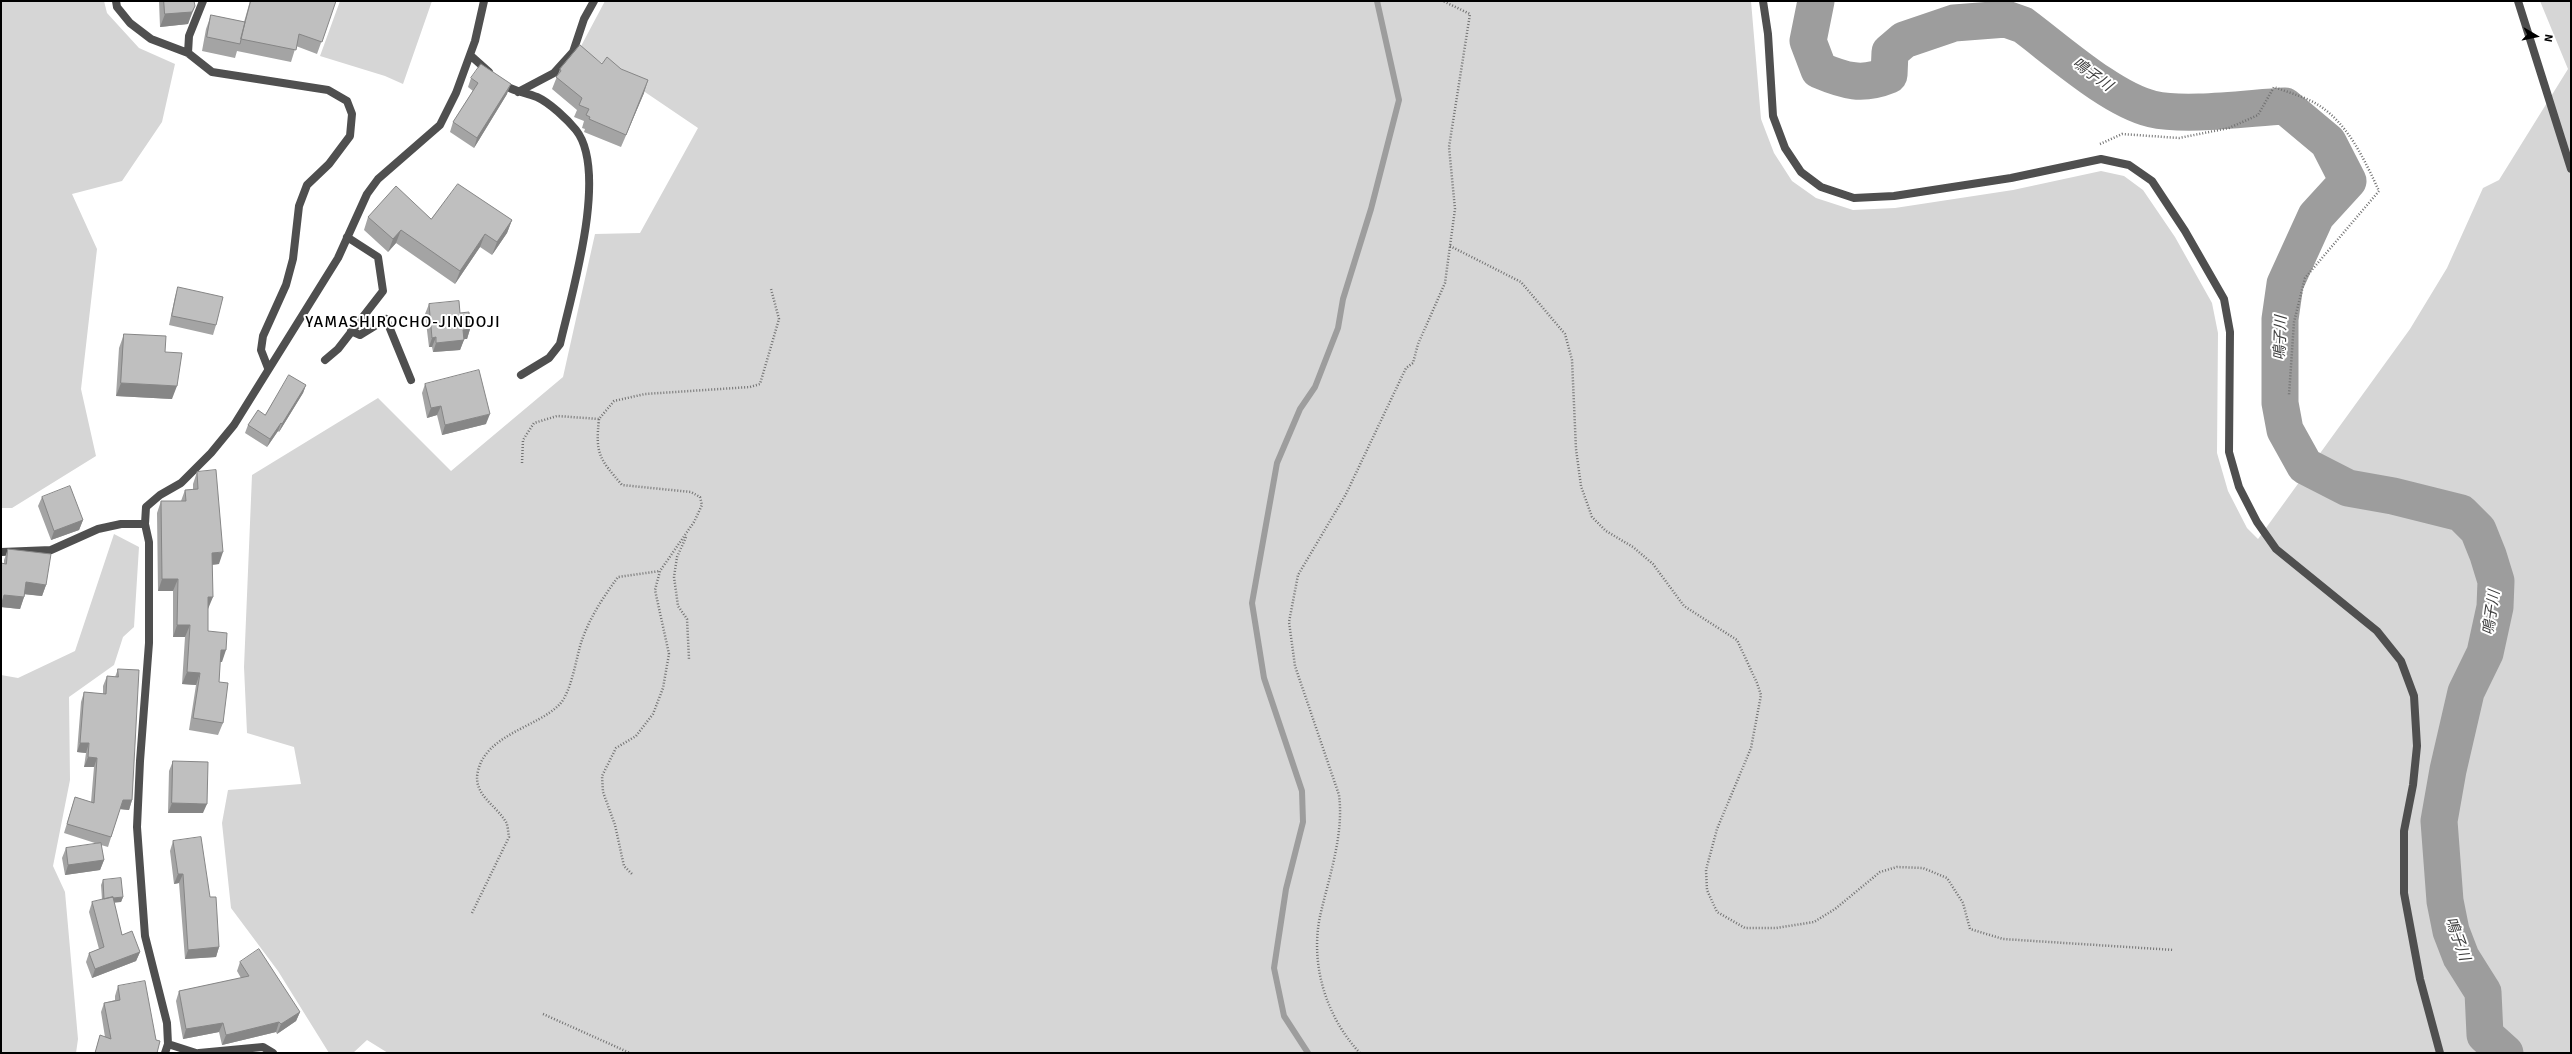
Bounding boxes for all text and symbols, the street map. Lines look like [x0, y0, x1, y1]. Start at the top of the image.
north arrow [2516, 16, 2556, 56]
text: N [2541, 33, 2555, 43]
water label: 鳴子川 [2069, 54, 2115, 96]
district label: YAMASHIROCHO-JINDOJI [305, 313, 501, 333]
water label: 鳴子川 [2271, 315, 2291, 361]
water label: 鳴子川 [2480, 589, 2504, 637]
water label: 鳴子川 [2441, 915, 2473, 963]

